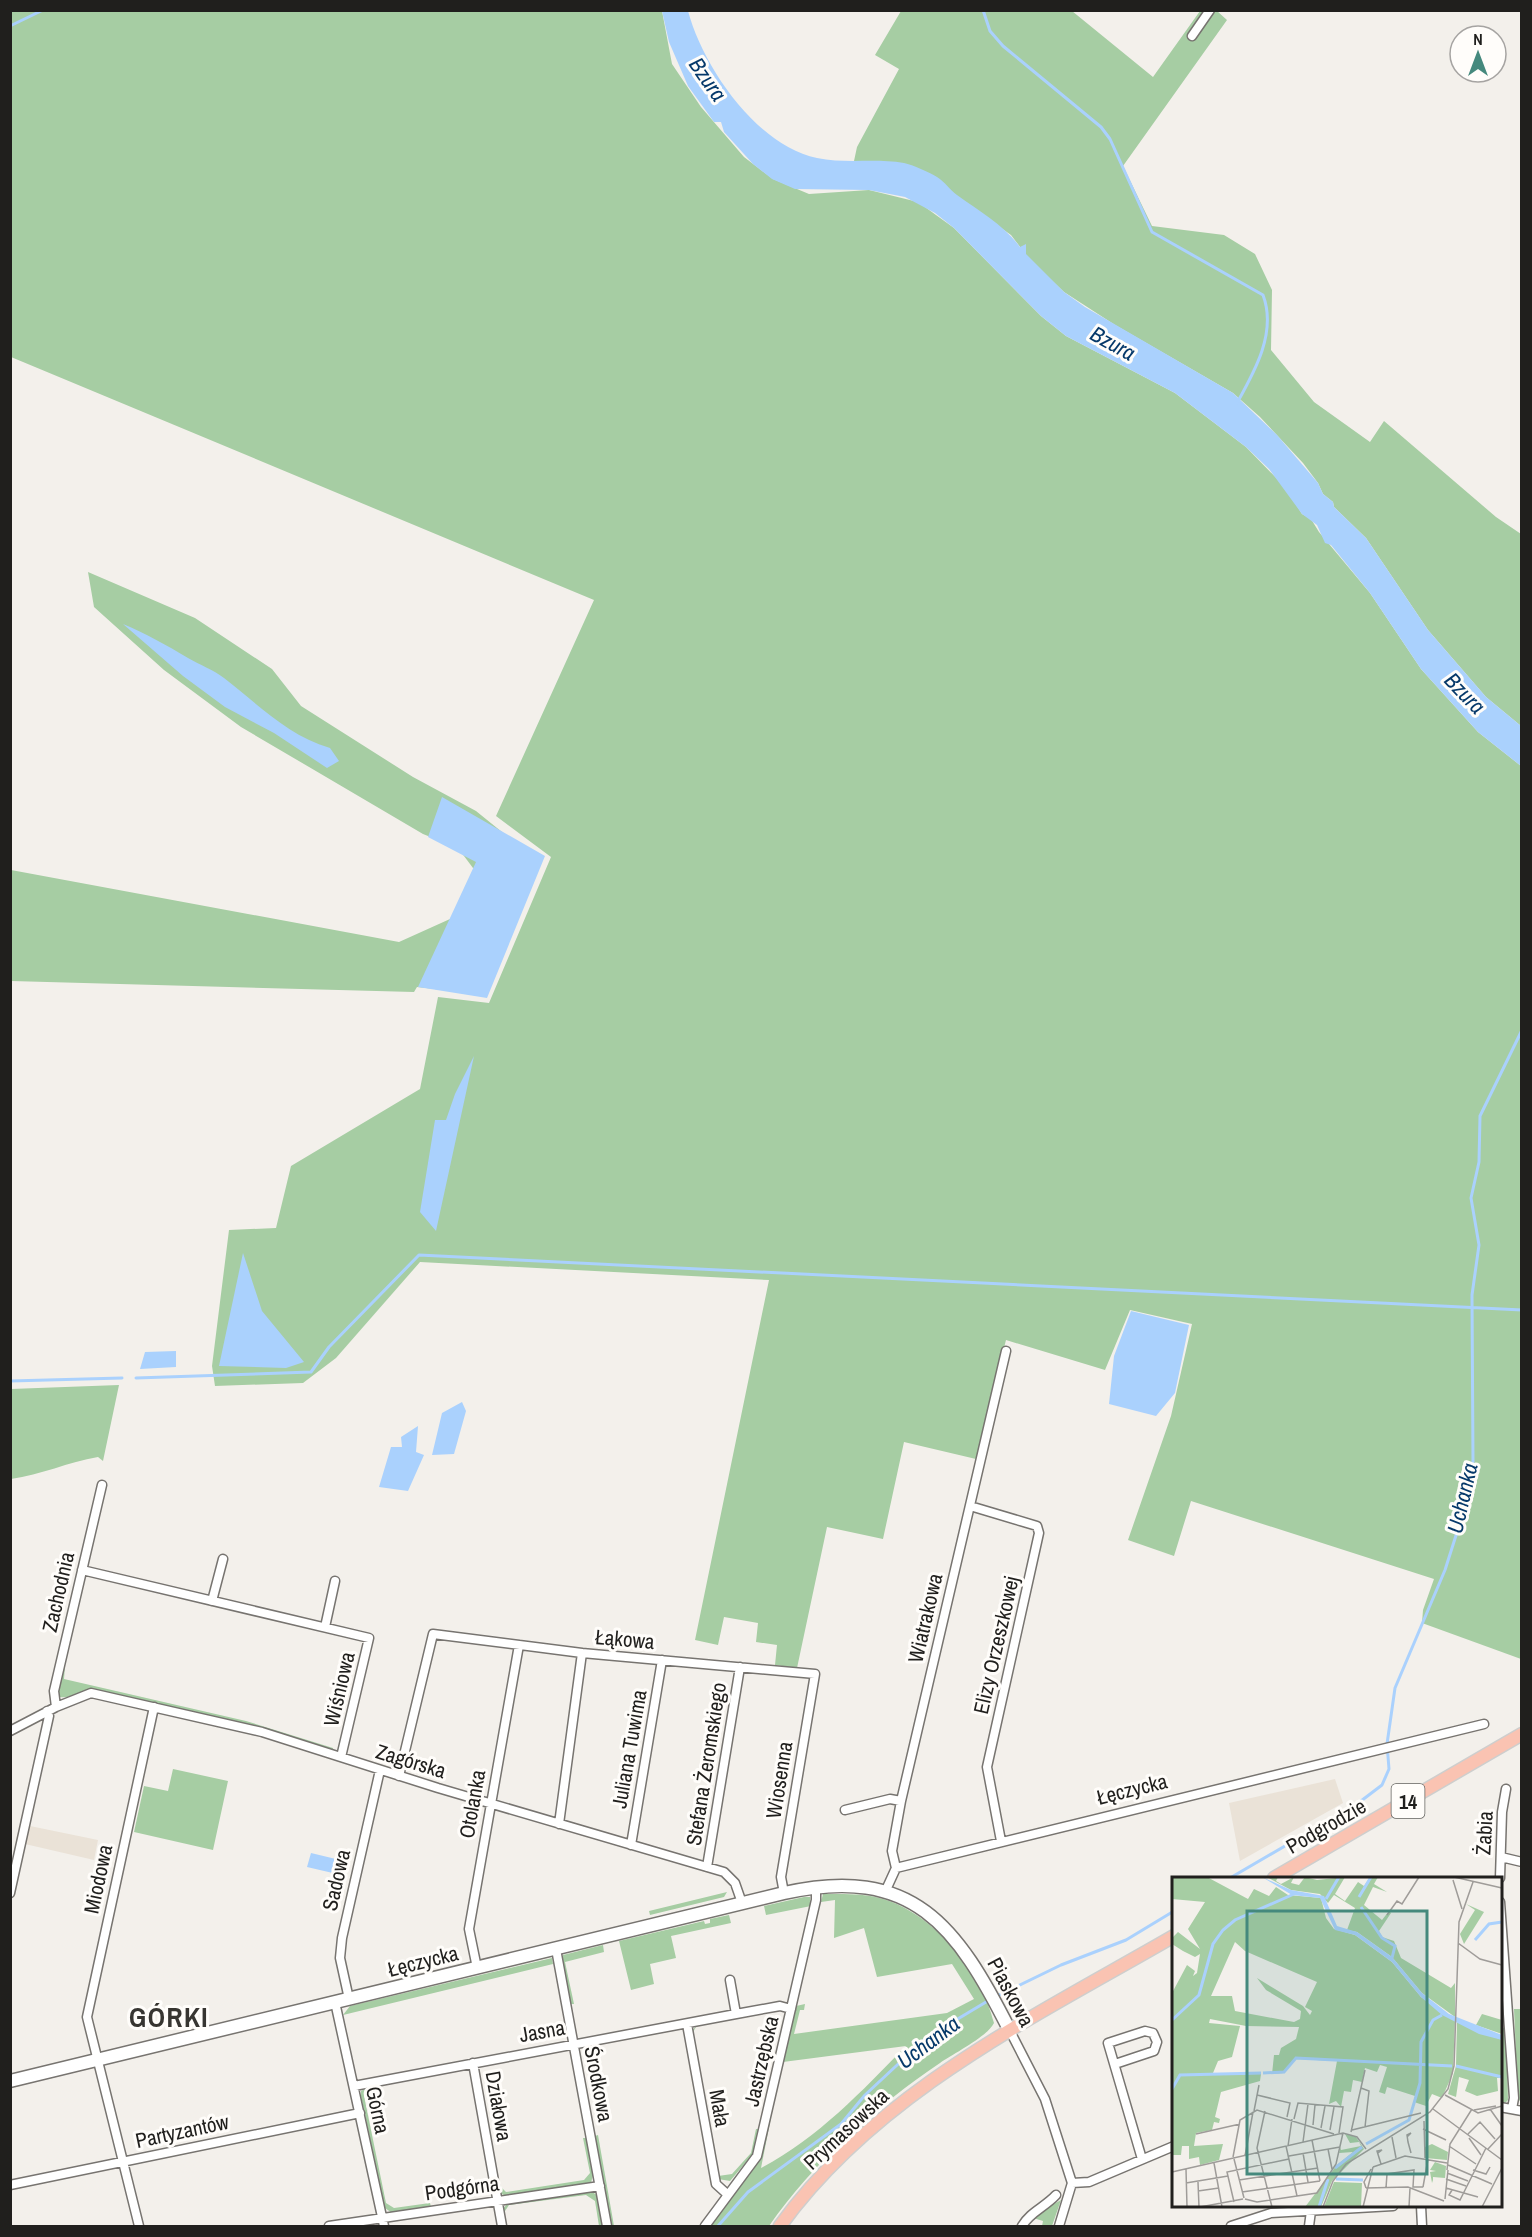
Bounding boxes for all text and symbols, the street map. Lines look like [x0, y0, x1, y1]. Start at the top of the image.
north arrow [1448, 24, 1508, 84]
text: N [1473, 28, 1483, 50]
water label: Bzura [682, 51, 734, 107]
water label: Bzura [1085, 318, 1141, 368]
water label: Bzura [1438, 666, 1492, 720]
water label: Uchanka [1439, 1460, 1485, 1536]
street label: Zachodnia [35, 1549, 81, 1635]
street label: Wiatrakowa [901, 1570, 949, 1666]
street label: Elizy Orzeszkowej [966, 1573, 1026, 1717]
street label: Łąkowa [594, 1622, 656, 1656]
street label: Wiśniowa [316, 1648, 362, 1729]
street label: Stefana Żeromskiego [679, 1680, 733, 1848]
street label: Juliana Tuwima [604, 1687, 654, 1811]
street label: Zagórska [372, 1737, 450, 1785]
street label: Wiosenna [759, 1739, 799, 1821]
street label: Łęczycka [1094, 1766, 1171, 1812]
street label: Otolanka [452, 1767, 492, 1840]
road number: 14 [1392, 1784, 1424, 1818]
street label: Podgrodzie [1281, 1791, 1371, 1861]
street label: Żabia [1468, 1810, 1500, 1856]
street label: Miodowa [77, 1841, 120, 1916]
street label: Sadowa [315, 1846, 357, 1914]
inset map [1172, 1877, 1502, 2207]
street label: Łęczycka [385, 1938, 462, 1984]
street label: Piaskowa [981, 1952, 1042, 2032]
district label: GÓRKI [129, 1999, 209, 2035]
water label: Uchanka [891, 2009, 965, 2075]
street label: Jasna [517, 2013, 568, 2049]
street label: Jastrzębska [737, 2013, 786, 2109]
street label: Środkowa [577, 2044, 621, 2125]
street label: Działowa [479, 2069, 520, 2144]
street label: Prymasowska [797, 2082, 895, 2176]
street label: Górna [359, 2084, 397, 2137]
street label: Mała [702, 2087, 738, 2129]
street label: Partyzantów [133, 2107, 232, 2155]
street label: Podgórna [423, 2168, 501, 2208]

